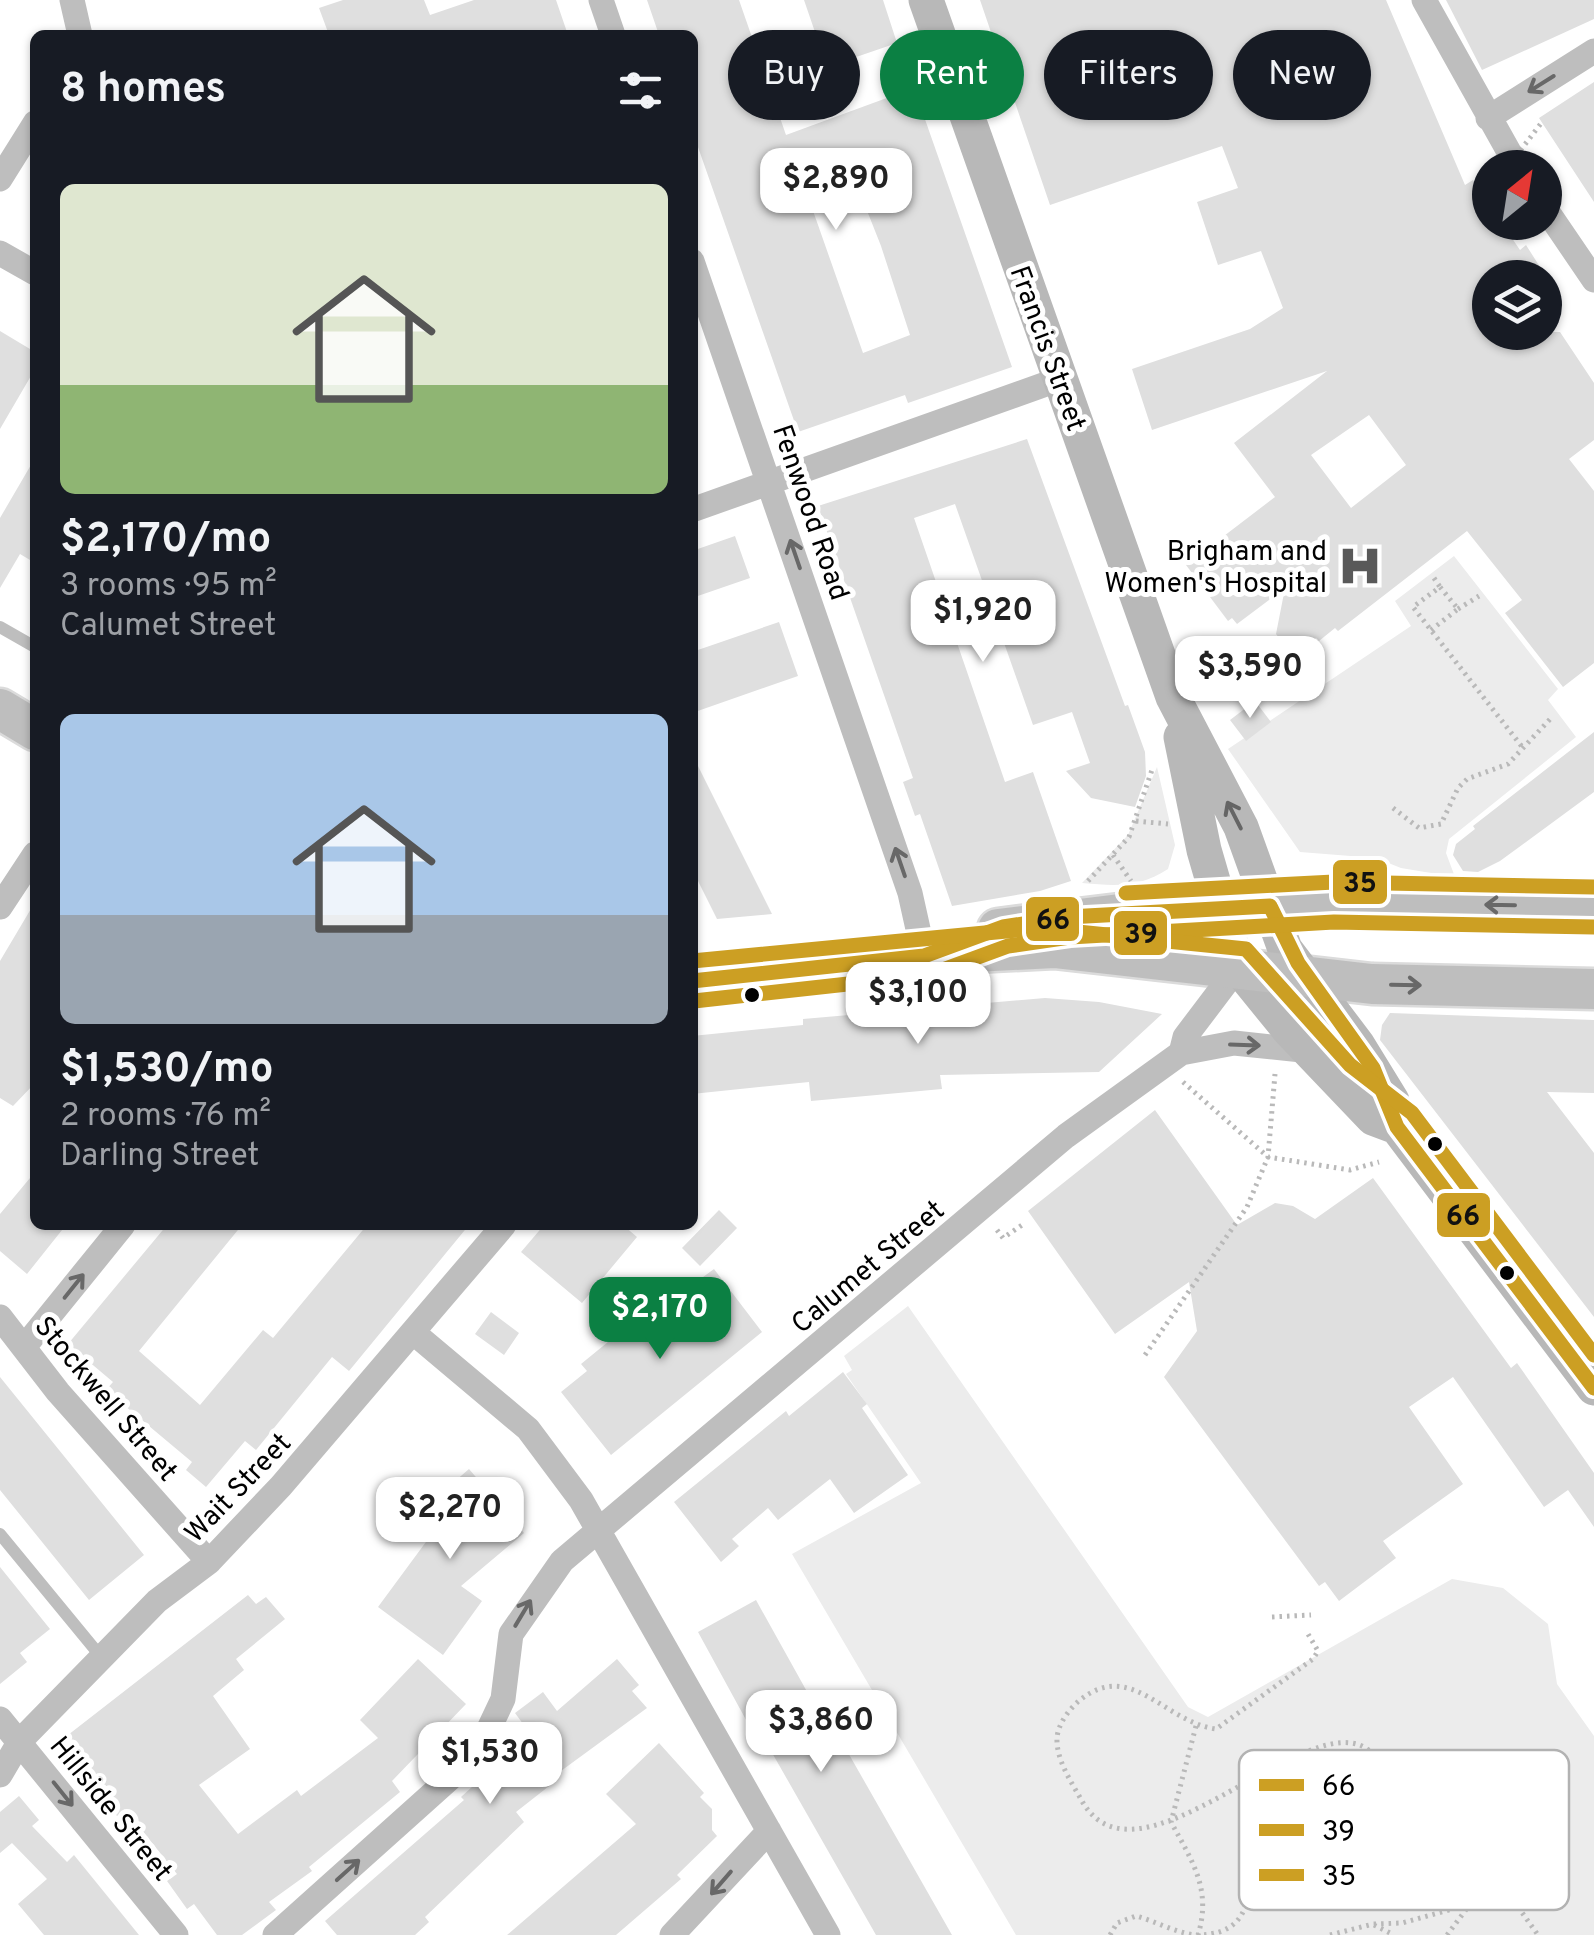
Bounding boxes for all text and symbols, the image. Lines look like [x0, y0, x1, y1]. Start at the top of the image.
chip: Buy [728, 30, 860, 120]
chip: Rent [880, 30, 1024, 120]
chip: Filters [1044, 30, 1213, 120]
chip: New [1233, 30, 1371, 120]
icon: filters [613, 63, 668, 118]
text: 8 homes [60, 64, 226, 117]
one-way arrow [1527, 74, 1556, 95]
pin: $2,890 [755, 148, 917, 233]
north arrow [1472, 150, 1562, 240]
map controls [1472, 150, 1562, 350]
text: $2,890 [782, 160, 890, 200]
icon: home [274, 249, 454, 429]
button: layers [1472, 260, 1562, 350]
street label: Francis Street [1000, 262, 1093, 437]
street label: Fenwood Road [762, 420, 856, 606]
text: $2,170/mo [60, 514, 271, 567]
place label: Brigham and Women's Hospital [1104, 535, 1327, 603]
one-way arrow [784, 539, 802, 571]
hospital icon: Brigham and Women's Hospital [1336, 542, 1384, 590]
text: 3 rooms · 95 m² [60, 567, 277, 607]
pin: $1,920 [902, 580, 1064, 665]
text: $1,920 [933, 592, 1033, 632]
text: Calumet Street [60, 607, 276, 647]
pin: $3,590 [1169, 636, 1331, 721]
text: $3,590 [1197, 648, 1303, 688]
icon: home [274, 779, 454, 959]
one-way arrow [1224, 800, 1243, 830]
one-way arrow [889, 846, 907, 878]
line badge: 35 [1331, 858, 1389, 906]
text: 35 [1343, 867, 1377, 903]
line badge: 66 [1024, 895, 1081, 943]
one-way arrow [1484, 896, 1516, 915]
text: 66 [1036, 904, 1070, 940]
line badge: 39 [1112, 909, 1169, 957]
text: 39 [1124, 918, 1158, 954]
pin: $3,100 [837, 962, 999, 1047]
text: $3,100 [868, 974, 968, 1014]
one-way arrow [1390, 975, 1422, 994]
unlabelled marker [742, 985, 762, 1005]
one-way arrow [1229, 1035, 1261, 1054]
text: $1,530/mo [60, 1044, 274, 1097]
text: 2 rooms · 76 m² [60, 1097, 271, 1137]
unlabelled marker [1425, 1134, 1445, 1154]
text: Darling Street [60, 1137, 259, 1177]
line badge: 66 [1435, 1191, 1492, 1239]
street label: Calumet Street [785, 1194, 953, 1343]
text: 66 [1446, 1200, 1480, 1236]
unlabelled marker [1497, 1263, 1517, 1283]
one-way arrow [63, 1273, 85, 1299]
pin: $2,170 [579, 1277, 741, 1362]
text: $2,170 [611, 1289, 709, 1329]
street label: Stockwell Street [25, 1310, 184, 1490]
street label: Wait Street [178, 1427, 300, 1552]
pin: $2,270 [369, 1477, 531, 1562]
text: $2,270 [398, 1489, 502, 1529]
one-way arrow [513, 1599, 533, 1628]
pin: $3,860 [740, 1690, 902, 1775]
text: $3,860 [768, 1702, 874, 1742]
pin: $1,530 [409, 1722, 571, 1807]
street label: Hillside Street [40, 1730, 179, 1890]
text: $1,530 [440, 1734, 540, 1774]
legend [1239, 1750, 1569, 1910]
text: 66 [1322, 1770, 1355, 1806]
one-way arrow [52, 1780, 73, 1807]
text: 39 [1322, 1815, 1355, 1851]
one-way arrow [335, 1859, 360, 1882]
text: 35 [1322, 1860, 1356, 1896]
one-way arrow [709, 1870, 732, 1895]

